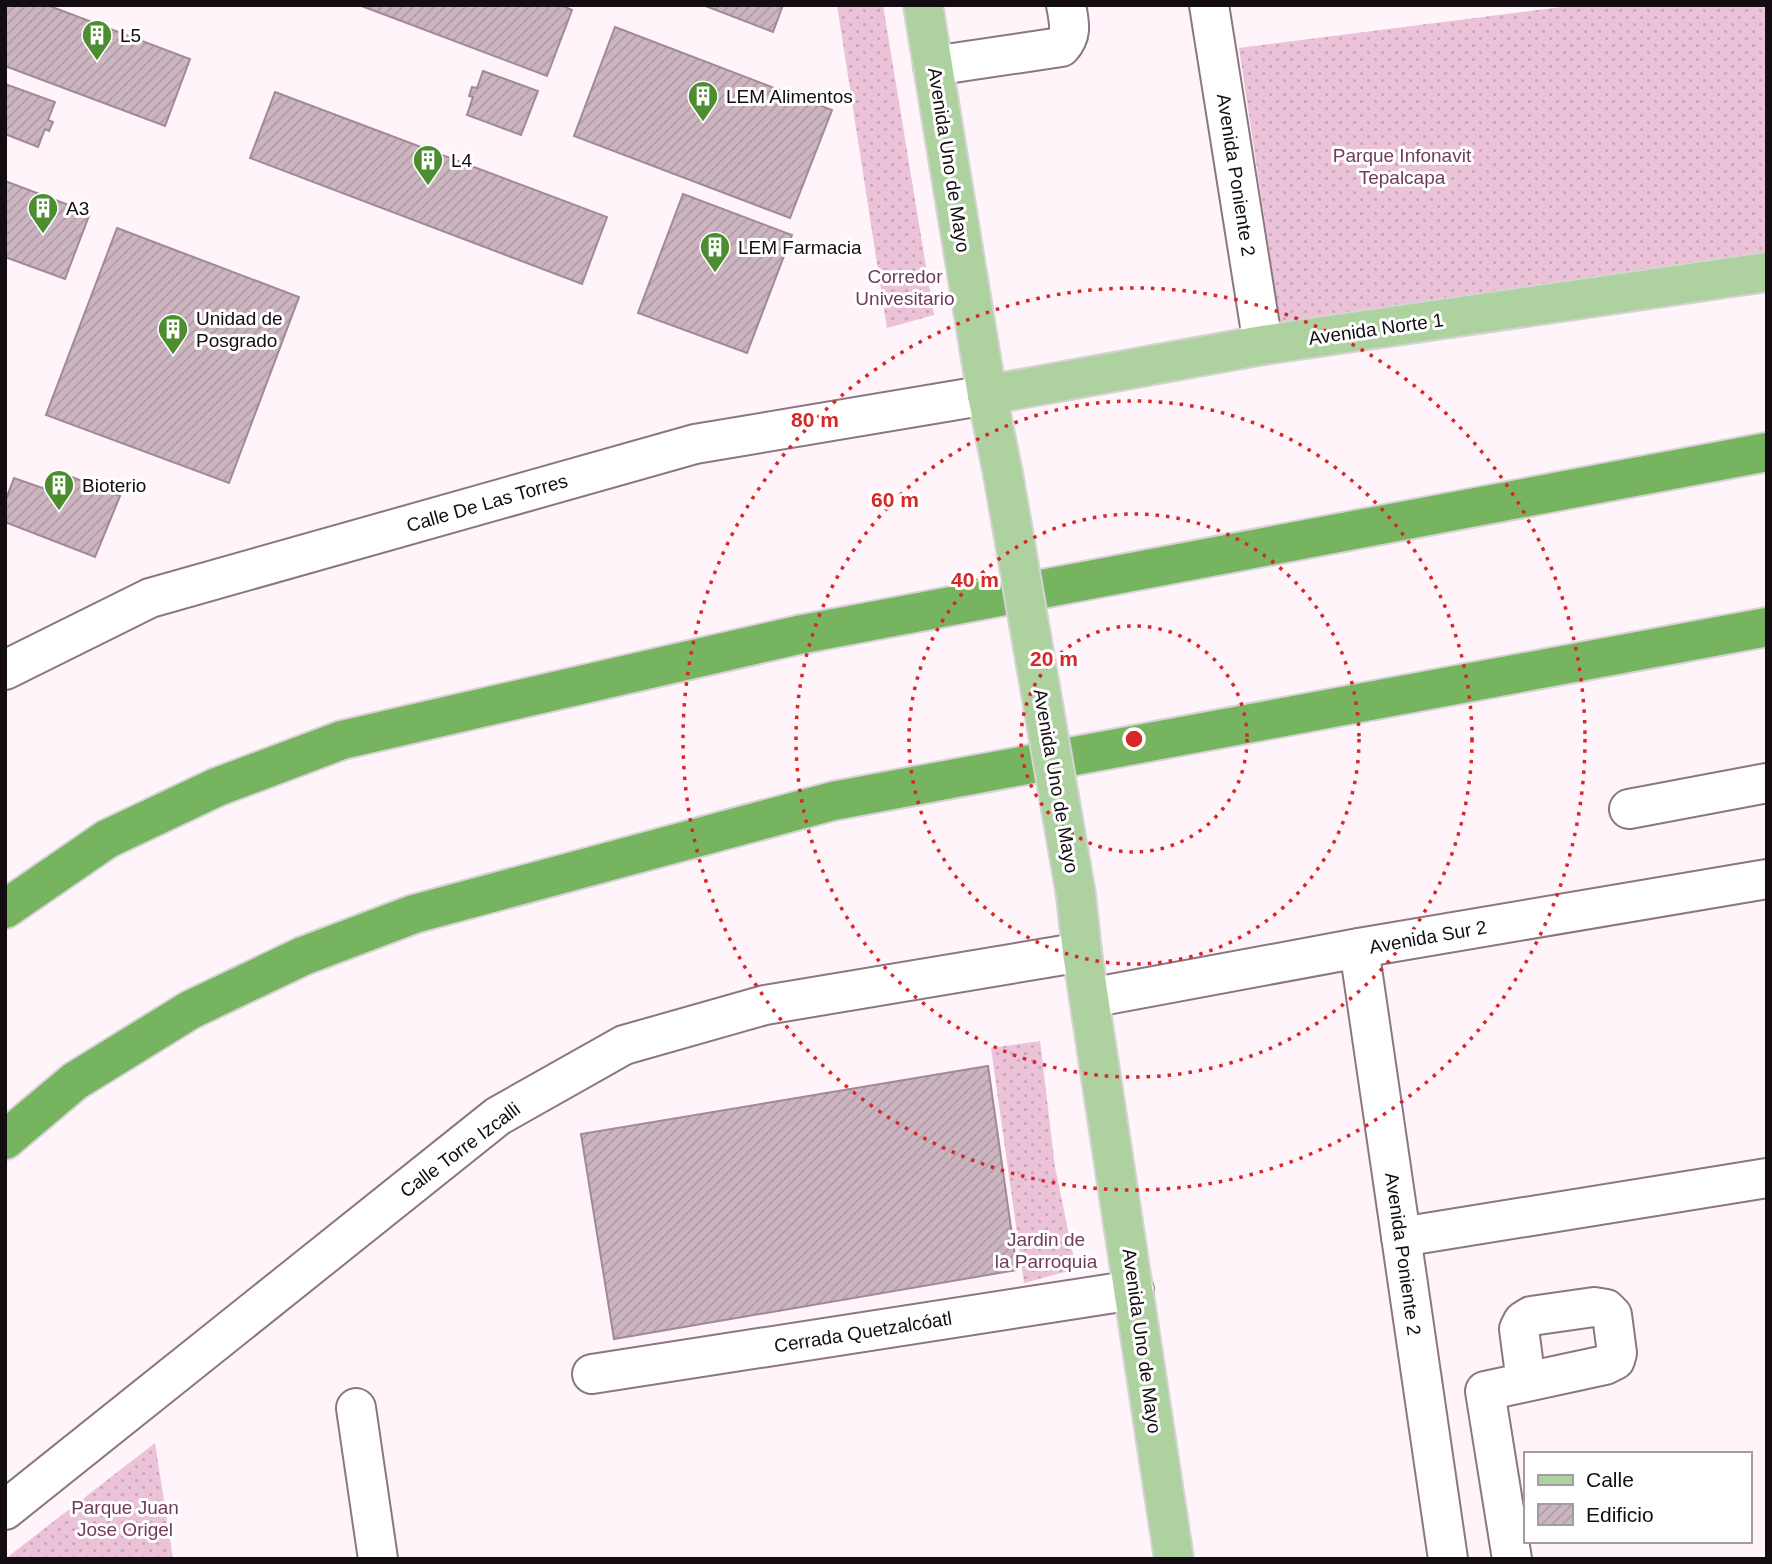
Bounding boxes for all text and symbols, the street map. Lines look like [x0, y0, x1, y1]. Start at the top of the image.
building icon: L5 [80, 18, 114, 62]
place label: L5 [120, 25, 141, 46]
street label: Avenida Uno de Mayo [924, 66, 974, 254]
building icon: LEM Alimentos [686, 79, 720, 123]
place label: LEM Alimentos [726, 86, 853, 107]
street label: Avenida Poniente 2 [1213, 92, 1259, 258]
building icon: L4 [411, 143, 445, 187]
park label: Parque Infonavit Tepalcapa [1333, 145, 1472, 188]
place label: L4 [451, 150, 473, 171]
building icon: A3 [26, 191, 60, 235]
place label: A3 [66, 198, 89, 219]
building icon: LEM Farmacia [698, 230, 732, 274]
place label: LEM Farmacia [738, 237, 862, 258]
park label: Corredor Univesitario [855, 266, 955, 309]
place label: Unidad de Posgrado [196, 308, 283, 351]
street label: Avenida Norte 1 [1307, 309, 1445, 349]
building icon: Unidad de Posgrado [156, 312, 190, 356]
text: 80 m [791, 408, 839, 431]
building icon: Bioterio [42, 468, 76, 512]
street label: Calle De Las Torres [404, 470, 570, 536]
place label: Bioterio [82, 475, 146, 496]
text: 60 m [871, 488, 919, 511]
text: 40 m [951, 568, 999, 591]
text: 20 m [1030, 647, 1078, 670]
street label: Avenida Uno de Mayo [1029, 687, 1083, 875]
centre of rings [1122, 727, 1146, 751]
street label: Avenida Sur 2 [1368, 916, 1488, 958]
street label: Calle Torre Izcalli [396, 1098, 524, 1202]
street label: Avenida Poniente 2 [1381, 1171, 1425, 1337]
park label: Jardin de la Parroquia [995, 1229, 1098, 1272]
street label: Avenida Uno de Mayo [1119, 1247, 1165, 1435]
street label: Cerrada Quetzalcóatl [773, 1308, 953, 1356]
legend [1524, 1452, 1751, 1543]
text: Calle [1586, 1468, 1634, 1491]
park label: Parque Juan Jose Origel [71, 1497, 179, 1540]
text: Edificio [1586, 1503, 1654, 1526]

